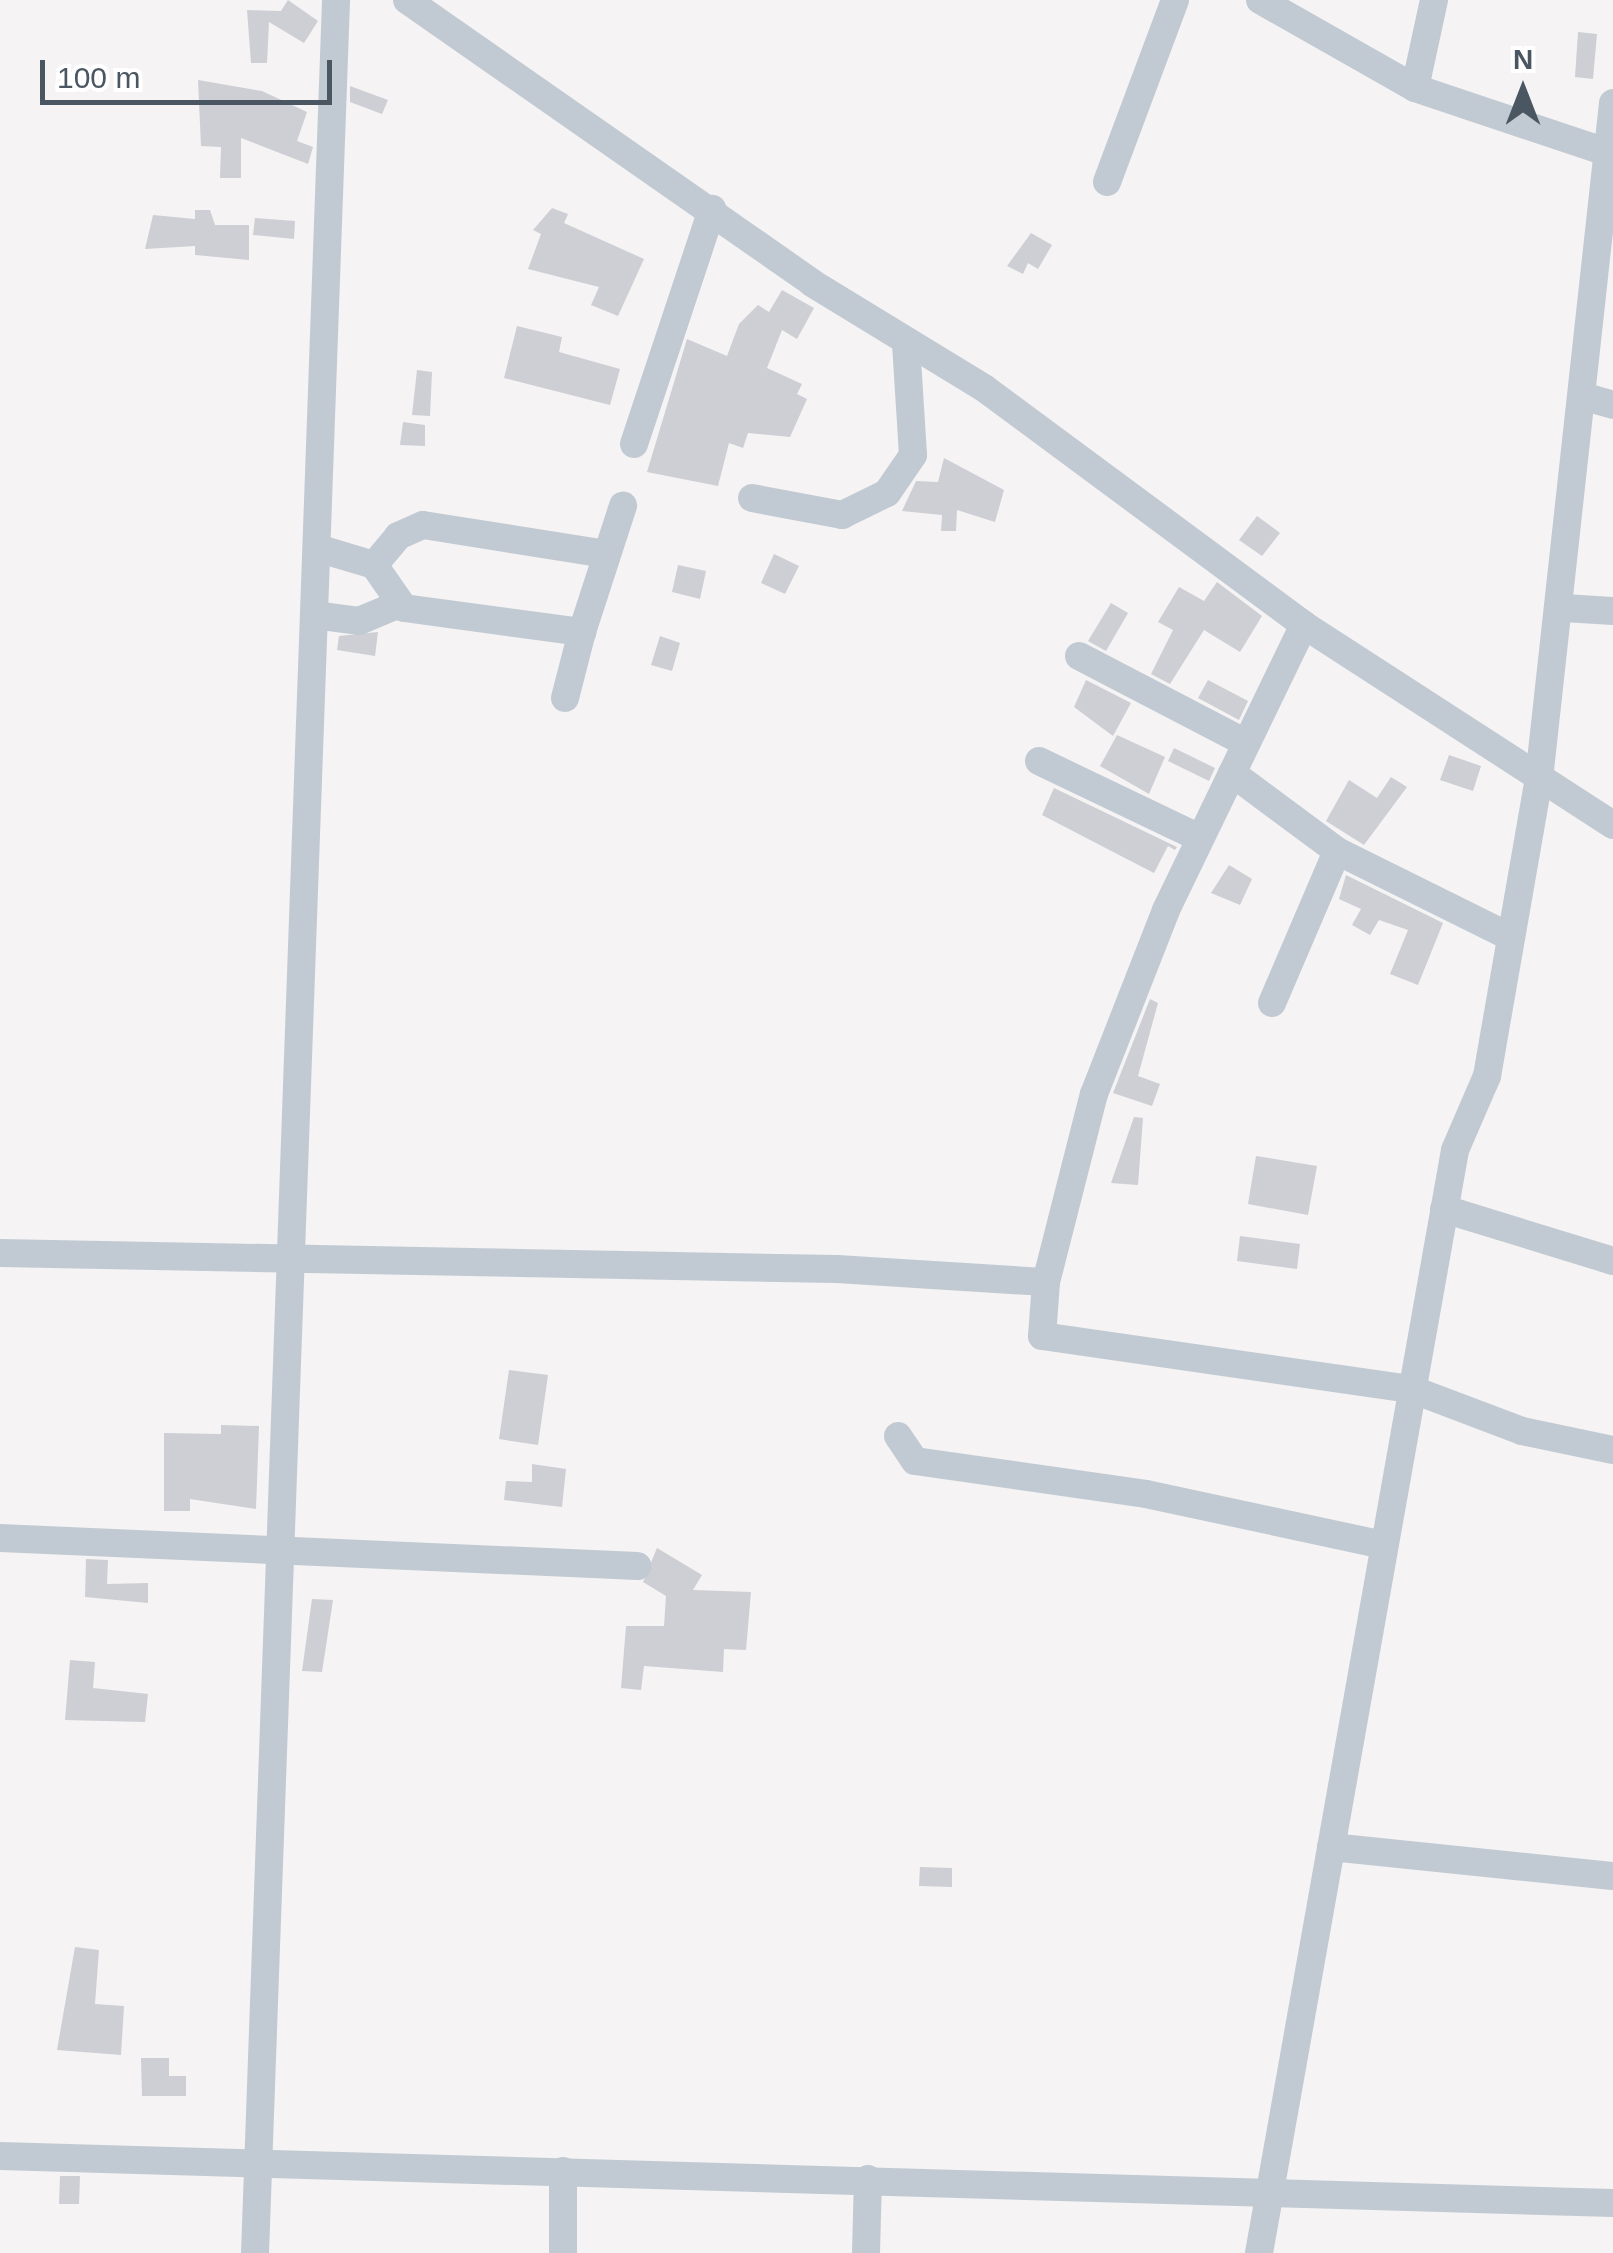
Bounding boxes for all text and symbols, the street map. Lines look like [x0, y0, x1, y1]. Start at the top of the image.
scale bar [45, 40, 338, 102]
north arrow [1473, 40, 1573, 140]
text: N [1513, 44, 1533, 75]
text: 100 m [57, 61, 140, 94]

